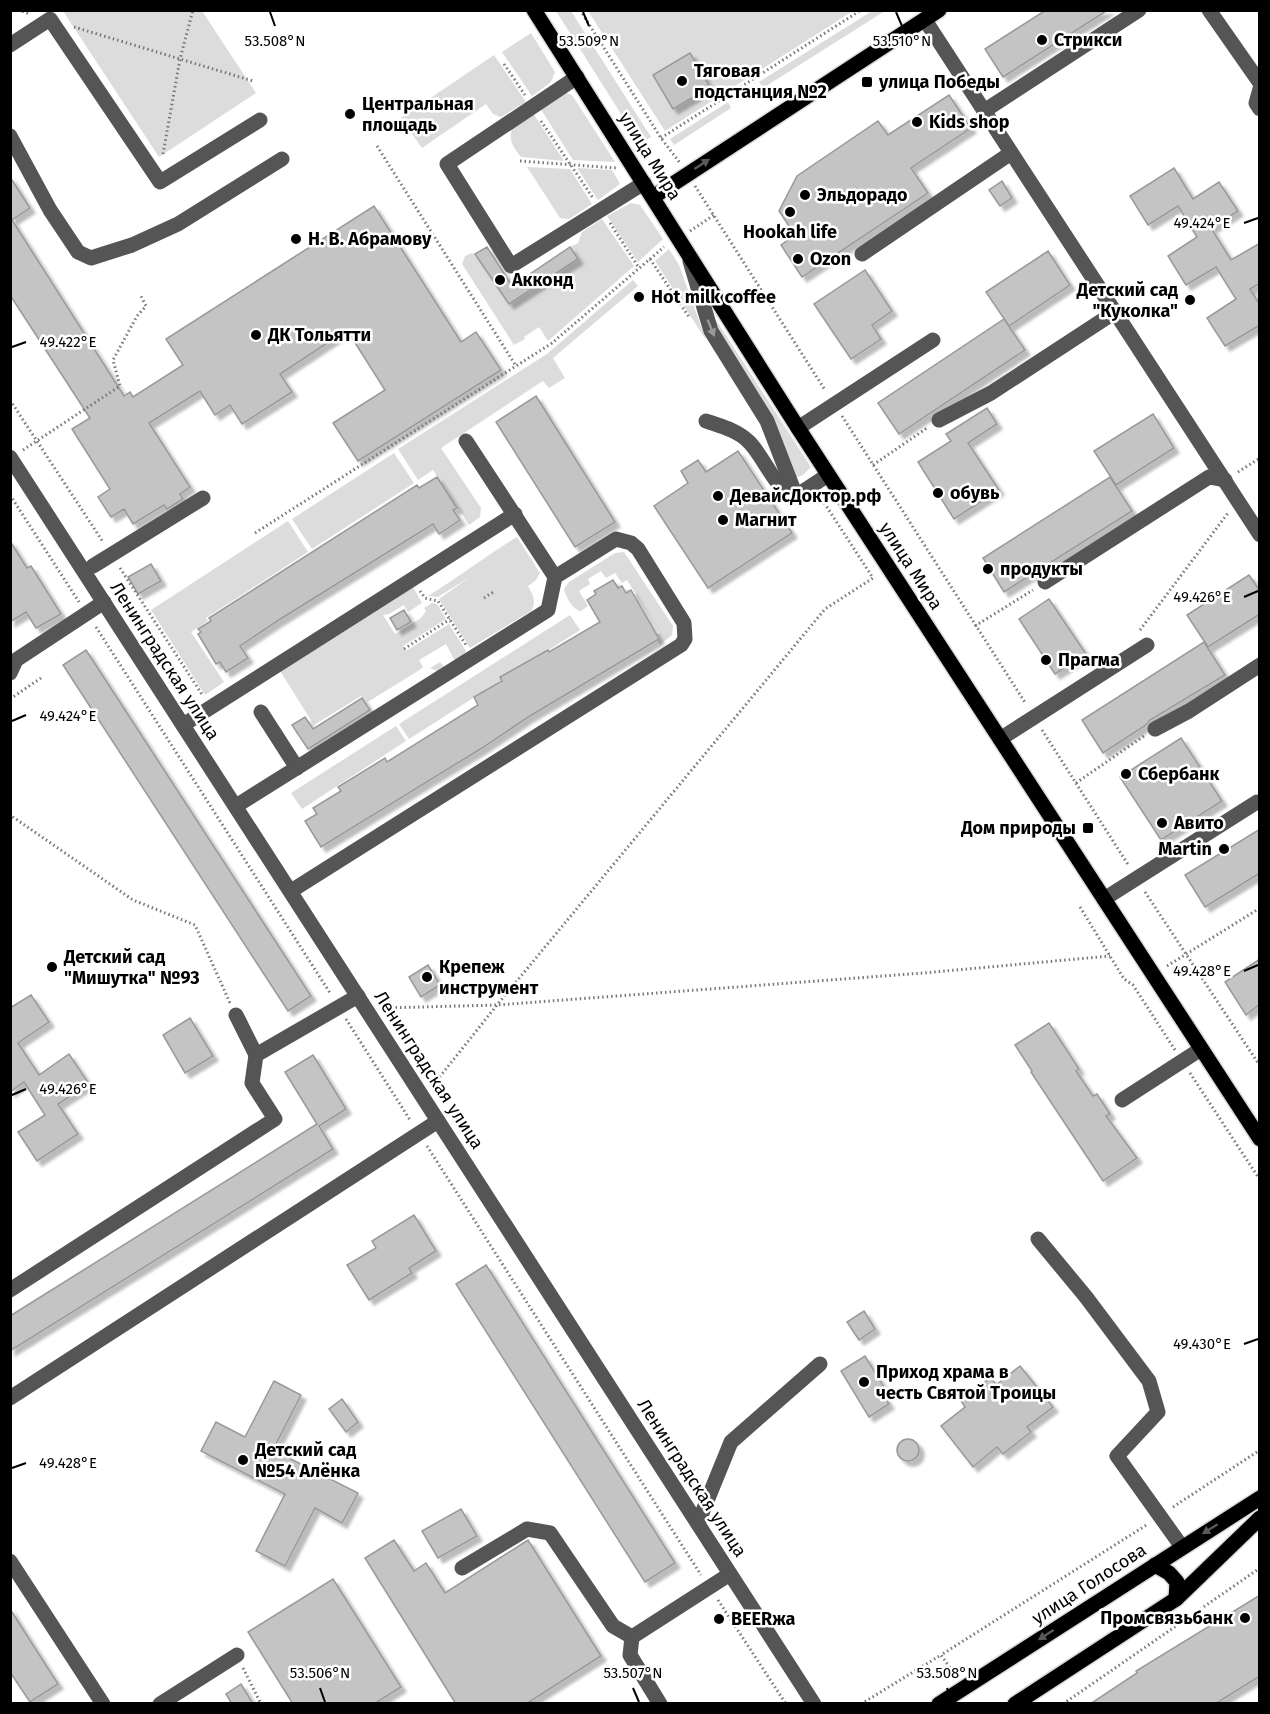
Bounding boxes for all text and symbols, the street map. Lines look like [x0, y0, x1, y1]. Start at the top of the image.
place label: Стрикси [1054, 29, 1122, 51]
text: 53.508°N [245, 32, 305, 50]
text: 53.509°N [559, 32, 619, 50]
text: 53.510°N [873, 32, 931, 50]
marker: Стрикси [1035, 33, 1049, 47]
place label: Тяговая подстанция №2 [694, 60, 827, 103]
place label: улица Победы [878, 71, 1000, 93]
marker: Тяговая подстанция №2 [675, 74, 689, 88]
marker: улица Победы [860, 75, 874, 89]
place label: Центральная площадь [362, 93, 474, 136]
marker: Центральная площадь [343, 107, 357, 121]
street label: улица Мира [614, 108, 686, 204]
place label: Kids shop [929, 111, 1010, 133]
marker: Kids shop [910, 115, 924, 129]
one-way arrow [693, 159, 710, 170]
place label: Эльдорадо [817, 184, 907, 206]
marker: Эльдорадо [798, 188, 812, 202]
marker: Hookah life [783, 205, 797, 219]
text: 49.424°E [1173, 214, 1231, 232]
place label: Hookah life [743, 221, 837, 243]
place label: Н. В. Абрамову [308, 228, 432, 250]
marker: Н. В. Абрамову [289, 232, 303, 246]
place label: Ozon [810, 248, 851, 270]
marker: Ozon [791, 252, 805, 266]
place label: Акконд [511, 269, 573, 291]
marker: Акконд [493, 273, 507, 287]
place label: Детский сад "Куколка" [1076, 279, 1178, 322]
place label: Hot milk coffee [651, 286, 776, 308]
marker: Hot milk coffee [632, 290, 646, 304]
marker: Детский сад "Куколка" [1183, 293, 1197, 307]
one-way arrow [706, 320, 716, 338]
place label: ДК Тольятти [267, 324, 371, 346]
marker: ДК Тольятти [249, 328, 263, 342]
text: 49.422°E [39, 333, 97, 351]
place label: обувь [950, 482, 1000, 504]
place label: ДевайсДоктор.рф [729, 485, 881, 507]
marker: обувь [931, 486, 945, 500]
marker: ДевайсДоктор.рф [711, 489, 725, 503]
place label: Магнит [735, 509, 797, 531]
marker: Магнит [716, 513, 730, 527]
street label: улица Мира [875, 518, 947, 614]
place label: продукты [1000, 558, 1083, 580]
marker: продукты [981, 562, 995, 576]
street label: Ленинградская улица [106, 578, 224, 744]
text: 49.426°E [1173, 588, 1231, 606]
place label: Прагма [1058, 649, 1120, 671]
marker: Прагма [1039, 653, 1053, 667]
text: 49.424°E [39, 707, 97, 725]
place label: Сбербанк [1138, 763, 1220, 785]
marker: Сбербанк [1119, 767, 1133, 781]
place label: Авито [1173, 812, 1224, 834]
marker: Авито [1155, 816, 1169, 830]
place label: Дом природы [960, 817, 1076, 839]
marker: Дом природы [1081, 821, 1095, 835]
place label: Martin [1158, 838, 1212, 860]
marker: Martin [1217, 842, 1231, 856]
place label: Детский сад "Мишутка" №93 [63, 946, 200, 989]
place label: Крепеж инструмент [439, 956, 539, 999]
marker: Детский сад "Мишутка" №93 [45, 960, 59, 974]
text: 49.428°E [1173, 962, 1231, 980]
marker: Крепеж инструмент [420, 970, 434, 984]
street label: Ленинградская улица [370, 987, 488, 1153]
text: 49.426°E [39, 1080, 97, 1098]
text: 49.430°E [1173, 1335, 1231, 1353]
place label: Приход храма в честь Святой Троицы [876, 1361, 1056, 1404]
marker: Приход храма в честь Святой Троицы [857, 1375, 871, 1389]
street label: Ленинградская улица [633, 1395, 751, 1561]
place label: Детский сад №54 Алёнка [254, 1439, 360, 1482]
marker: Детский сад №54 Алёнка [236, 1453, 250, 1467]
text: 49.428°E [39, 1454, 97, 1472]
one-way arrow [1202, 1523, 1218, 1534]
street label: улица Голосова [1028, 1539, 1150, 1629]
place label: Промсвязьбанк [1100, 1607, 1233, 1629]
place label: BEERжа [731, 1608, 796, 1630]
marker: Промсвязьбанк [1238, 1611, 1252, 1625]
marker: BEERжа [712, 1612, 726, 1626]
one-way arrow [1038, 1629, 1054, 1640]
text: 53.506°N [290, 1664, 350, 1682]
text: 53.507°N [603, 1664, 663, 1682]
text: 53.508°N [917, 1664, 977, 1682]

